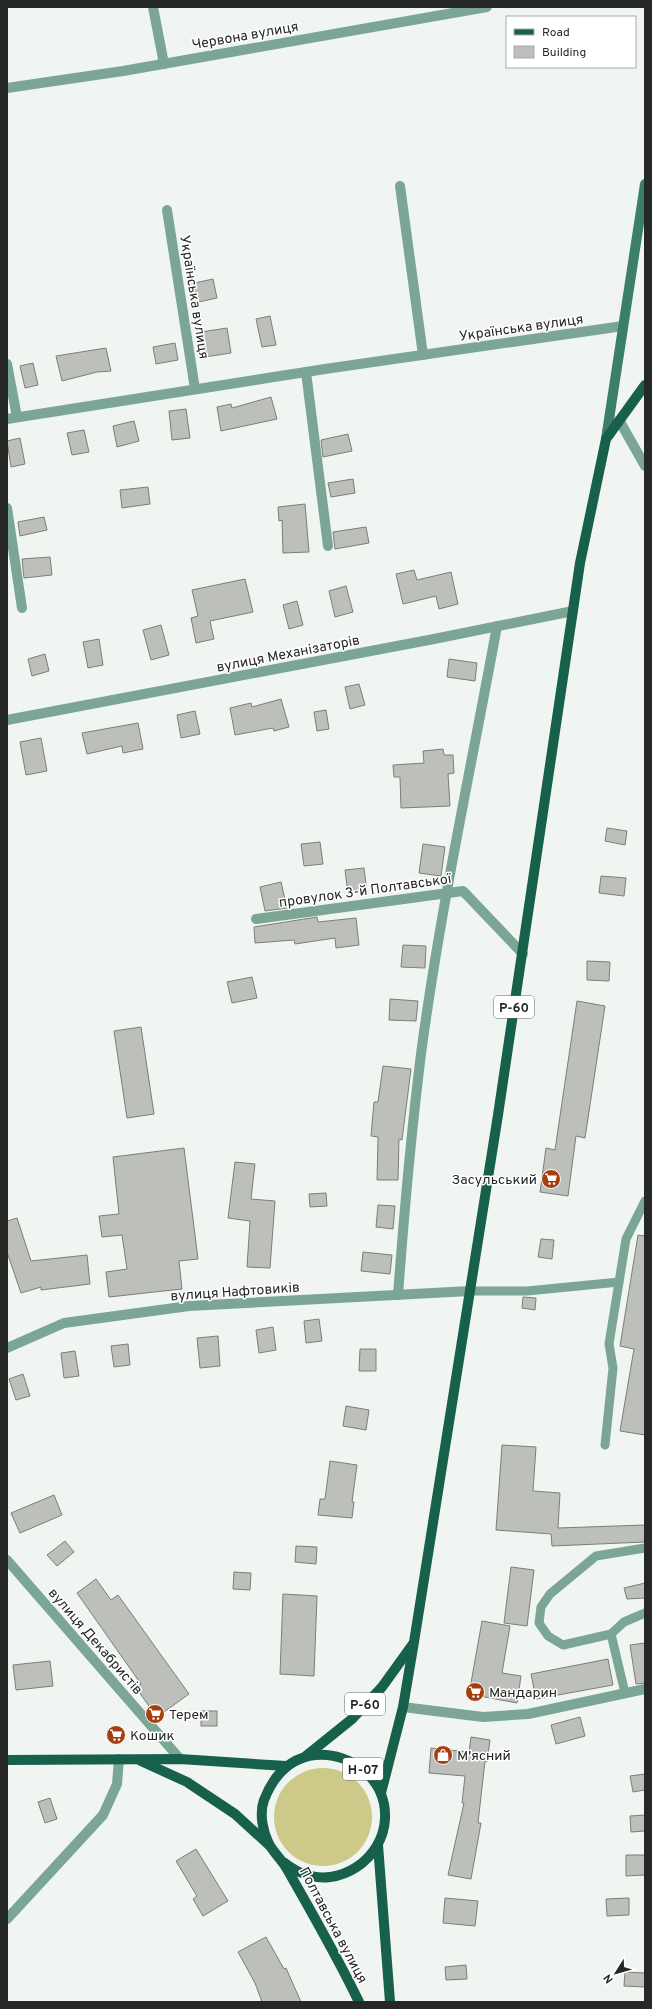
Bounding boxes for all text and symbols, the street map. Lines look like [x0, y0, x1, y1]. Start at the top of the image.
legend [506, 16, 636, 68]
street label: Червона вулиця [191, 19, 300, 54]
text: Road [542, 25, 570, 41]
text: Building [542, 45, 586, 61]
street label: Українська вулиця [175, 234, 212, 360]
street label: Українська вулиця [458, 311, 584, 346]
street label: вулиця Механізаторів [215, 632, 361, 677]
street label: провулок 3-й Полтавської [278, 871, 453, 912]
road number: Р-60 [494, 996, 534, 1018]
supermarket icon: Засульський [540, 1168, 562, 1190]
place label: Засульський [452, 1172, 537, 1189]
street label: вулиця Нафтовиків [170, 1279, 300, 1306]
street label: вулиця Декабристів [44, 1585, 146, 1699]
supermarket icon: Мандарин [464, 1681, 486, 1703]
place label: Мандарин [489, 1685, 557, 1702]
road number: Р-60 [345, 1693, 385, 1715]
supermarket icon: Терем [144, 1703, 166, 1725]
place label: Терем [169, 1707, 209, 1724]
supermarket icon: Кошик [105, 1724, 127, 1746]
place label: Кошик [130, 1728, 174, 1745]
shop icon: М'ясний [432, 1744, 454, 1766]
place label: М'ясний [457, 1748, 511, 1765]
road number: Н-07 [343, 1758, 383, 1780]
street label: Полтавська вулиця [295, 1865, 370, 1987]
north arrow [596, 1953, 636, 1993]
text: N [601, 1971, 617, 1986]

